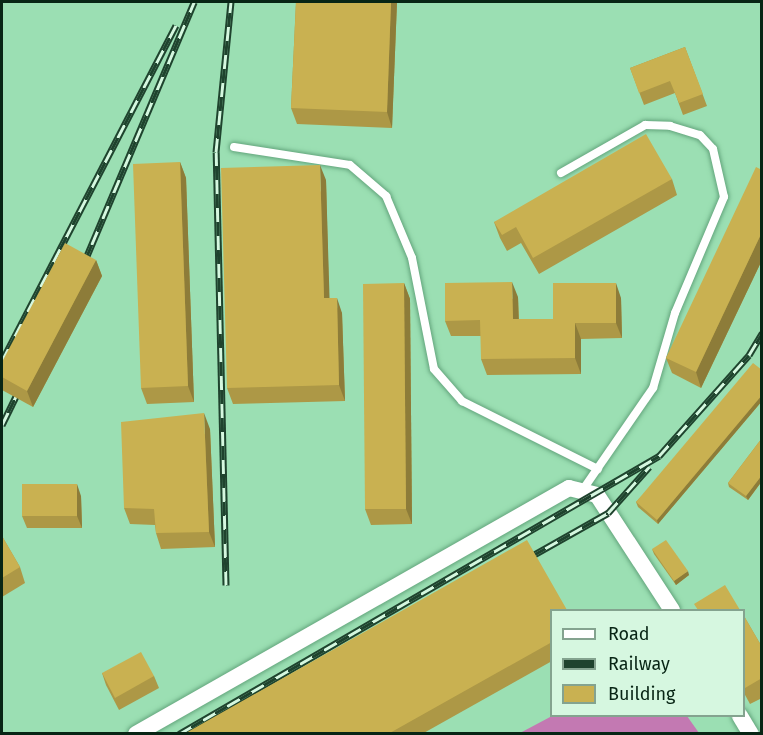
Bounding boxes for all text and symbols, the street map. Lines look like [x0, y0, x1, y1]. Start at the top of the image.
legend [550, 609, 745, 717]
text: Road [608, 623, 650, 645]
text: Railway [608, 653, 670, 675]
text: Building [608, 683, 675, 705]

